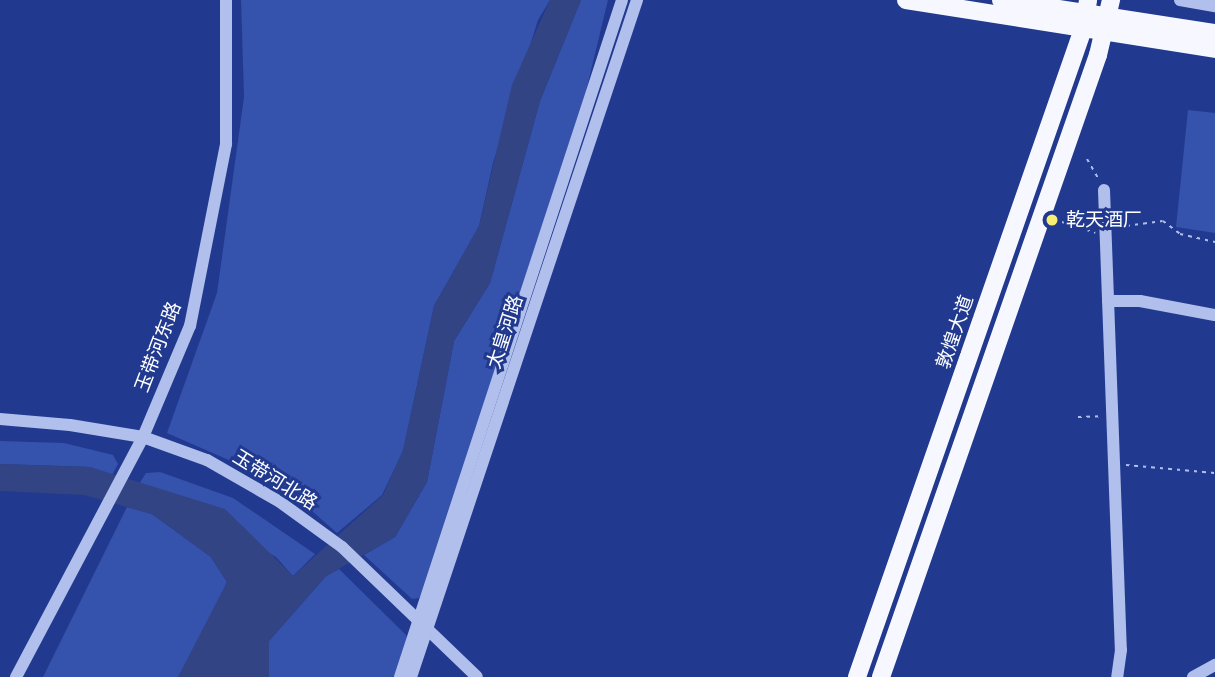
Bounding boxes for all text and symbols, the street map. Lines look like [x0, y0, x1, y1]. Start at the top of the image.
place label: 乾天酒厂 [1066, 209, 1142, 231]
marker: 乾天酒厂 [1044, 212, 1060, 228]
street label: 太皇河路 [482, 292, 528, 372]
street label: 敦煌大道 [932, 292, 978, 372]
street label: 玉带河东路 [130, 299, 186, 395]
street label: 玉带河北路 [229, 445, 321, 515]

